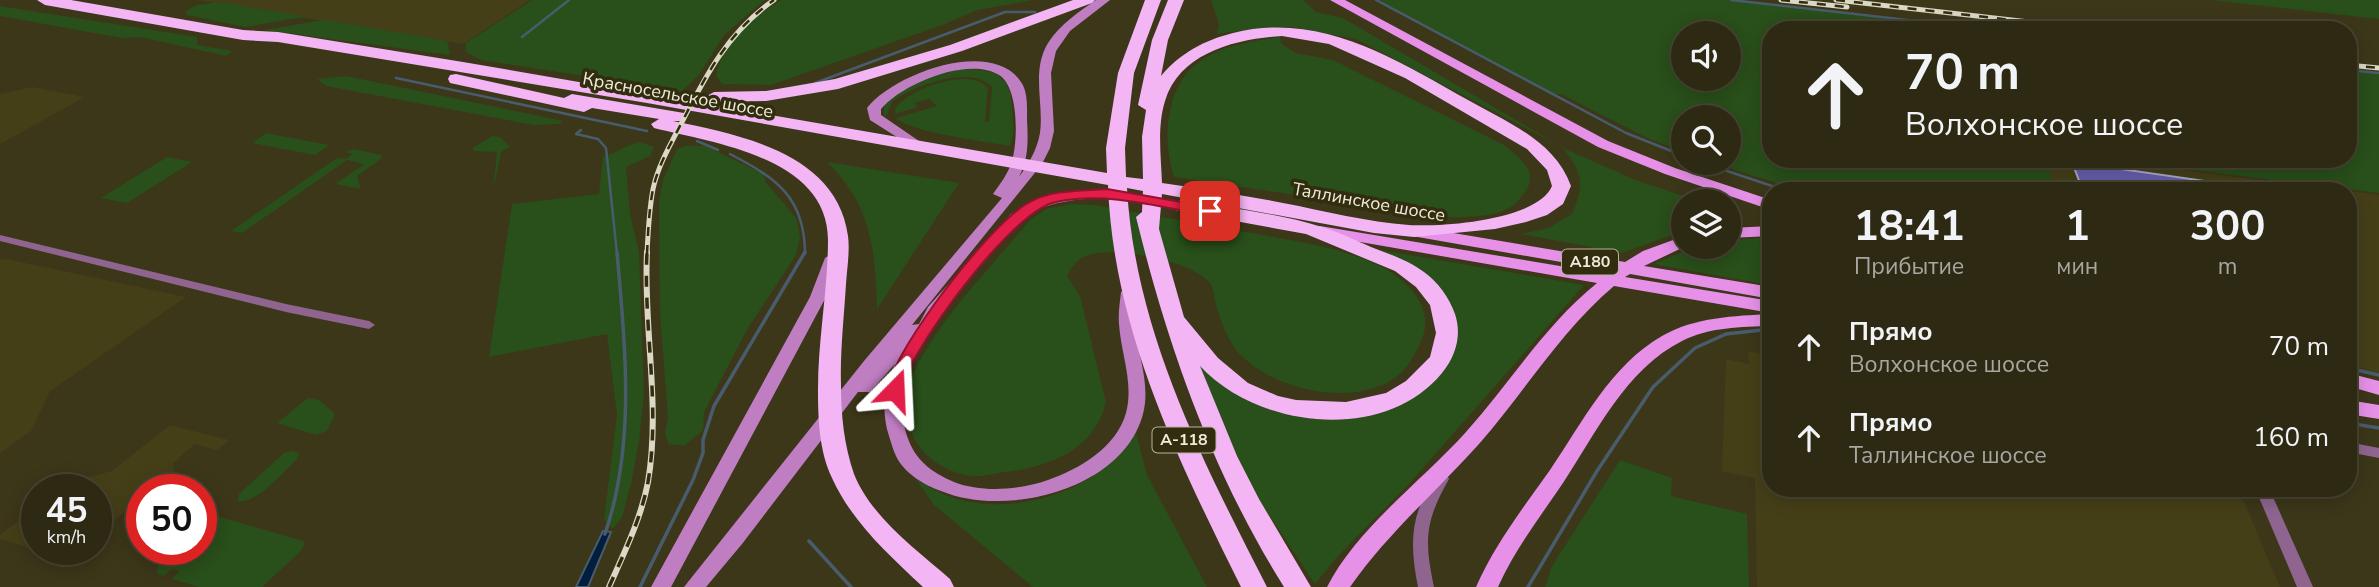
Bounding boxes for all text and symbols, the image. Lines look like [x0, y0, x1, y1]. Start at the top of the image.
map controls [1671, 21, 1741, 259]
button: sound [1671, 21, 1741, 91]
text: 70 m [1905, 39, 2020, 106]
icon: ahead [1790, 49, 1881, 140]
street label: Красносельское шоссе [581, 66, 775, 124]
text: Волхонское шоссе [1905, 103, 2183, 146]
button: search [1671, 105, 1741, 175]
street label: Таллинское шоссе [1291, 177, 1447, 227]
pin [1180, 181, 1240, 241]
button: layers [1671, 189, 1741, 259]
icon: arrive [1191, 192, 1229, 230]
text: 18:41 [1854, 198, 1965, 255]
text: 1 [2065, 198, 2090, 255]
text: 300 [2190, 198, 2265, 255]
road number: A180 [1562, 250, 1618, 274]
text: Прибытие [1854, 251, 1964, 282]
text: мин [2056, 251, 2098, 282]
text: m [2218, 251, 2238, 282]
text: Прямо [1849, 314, 1933, 349]
icon: ahead [1790, 328, 1828, 366]
text: 70 m [2269, 329, 2329, 364]
text: Волхонское шоссе [1849, 349, 2049, 380]
position arrow [858, 353, 932, 427]
text: Прямо [1849, 405, 1933, 440]
icon: ahead [1790, 419, 1828, 457]
text: 160 m [2253, 420, 2329, 455]
road number: А-118 [1152, 428, 1216, 452]
text: Таллинское шоссе [1849, 440, 2047, 471]
speed limit sign: 50 [126, 474, 217, 565]
text: 45 [45, 487, 88, 534]
text: km/h [47, 525, 86, 549]

